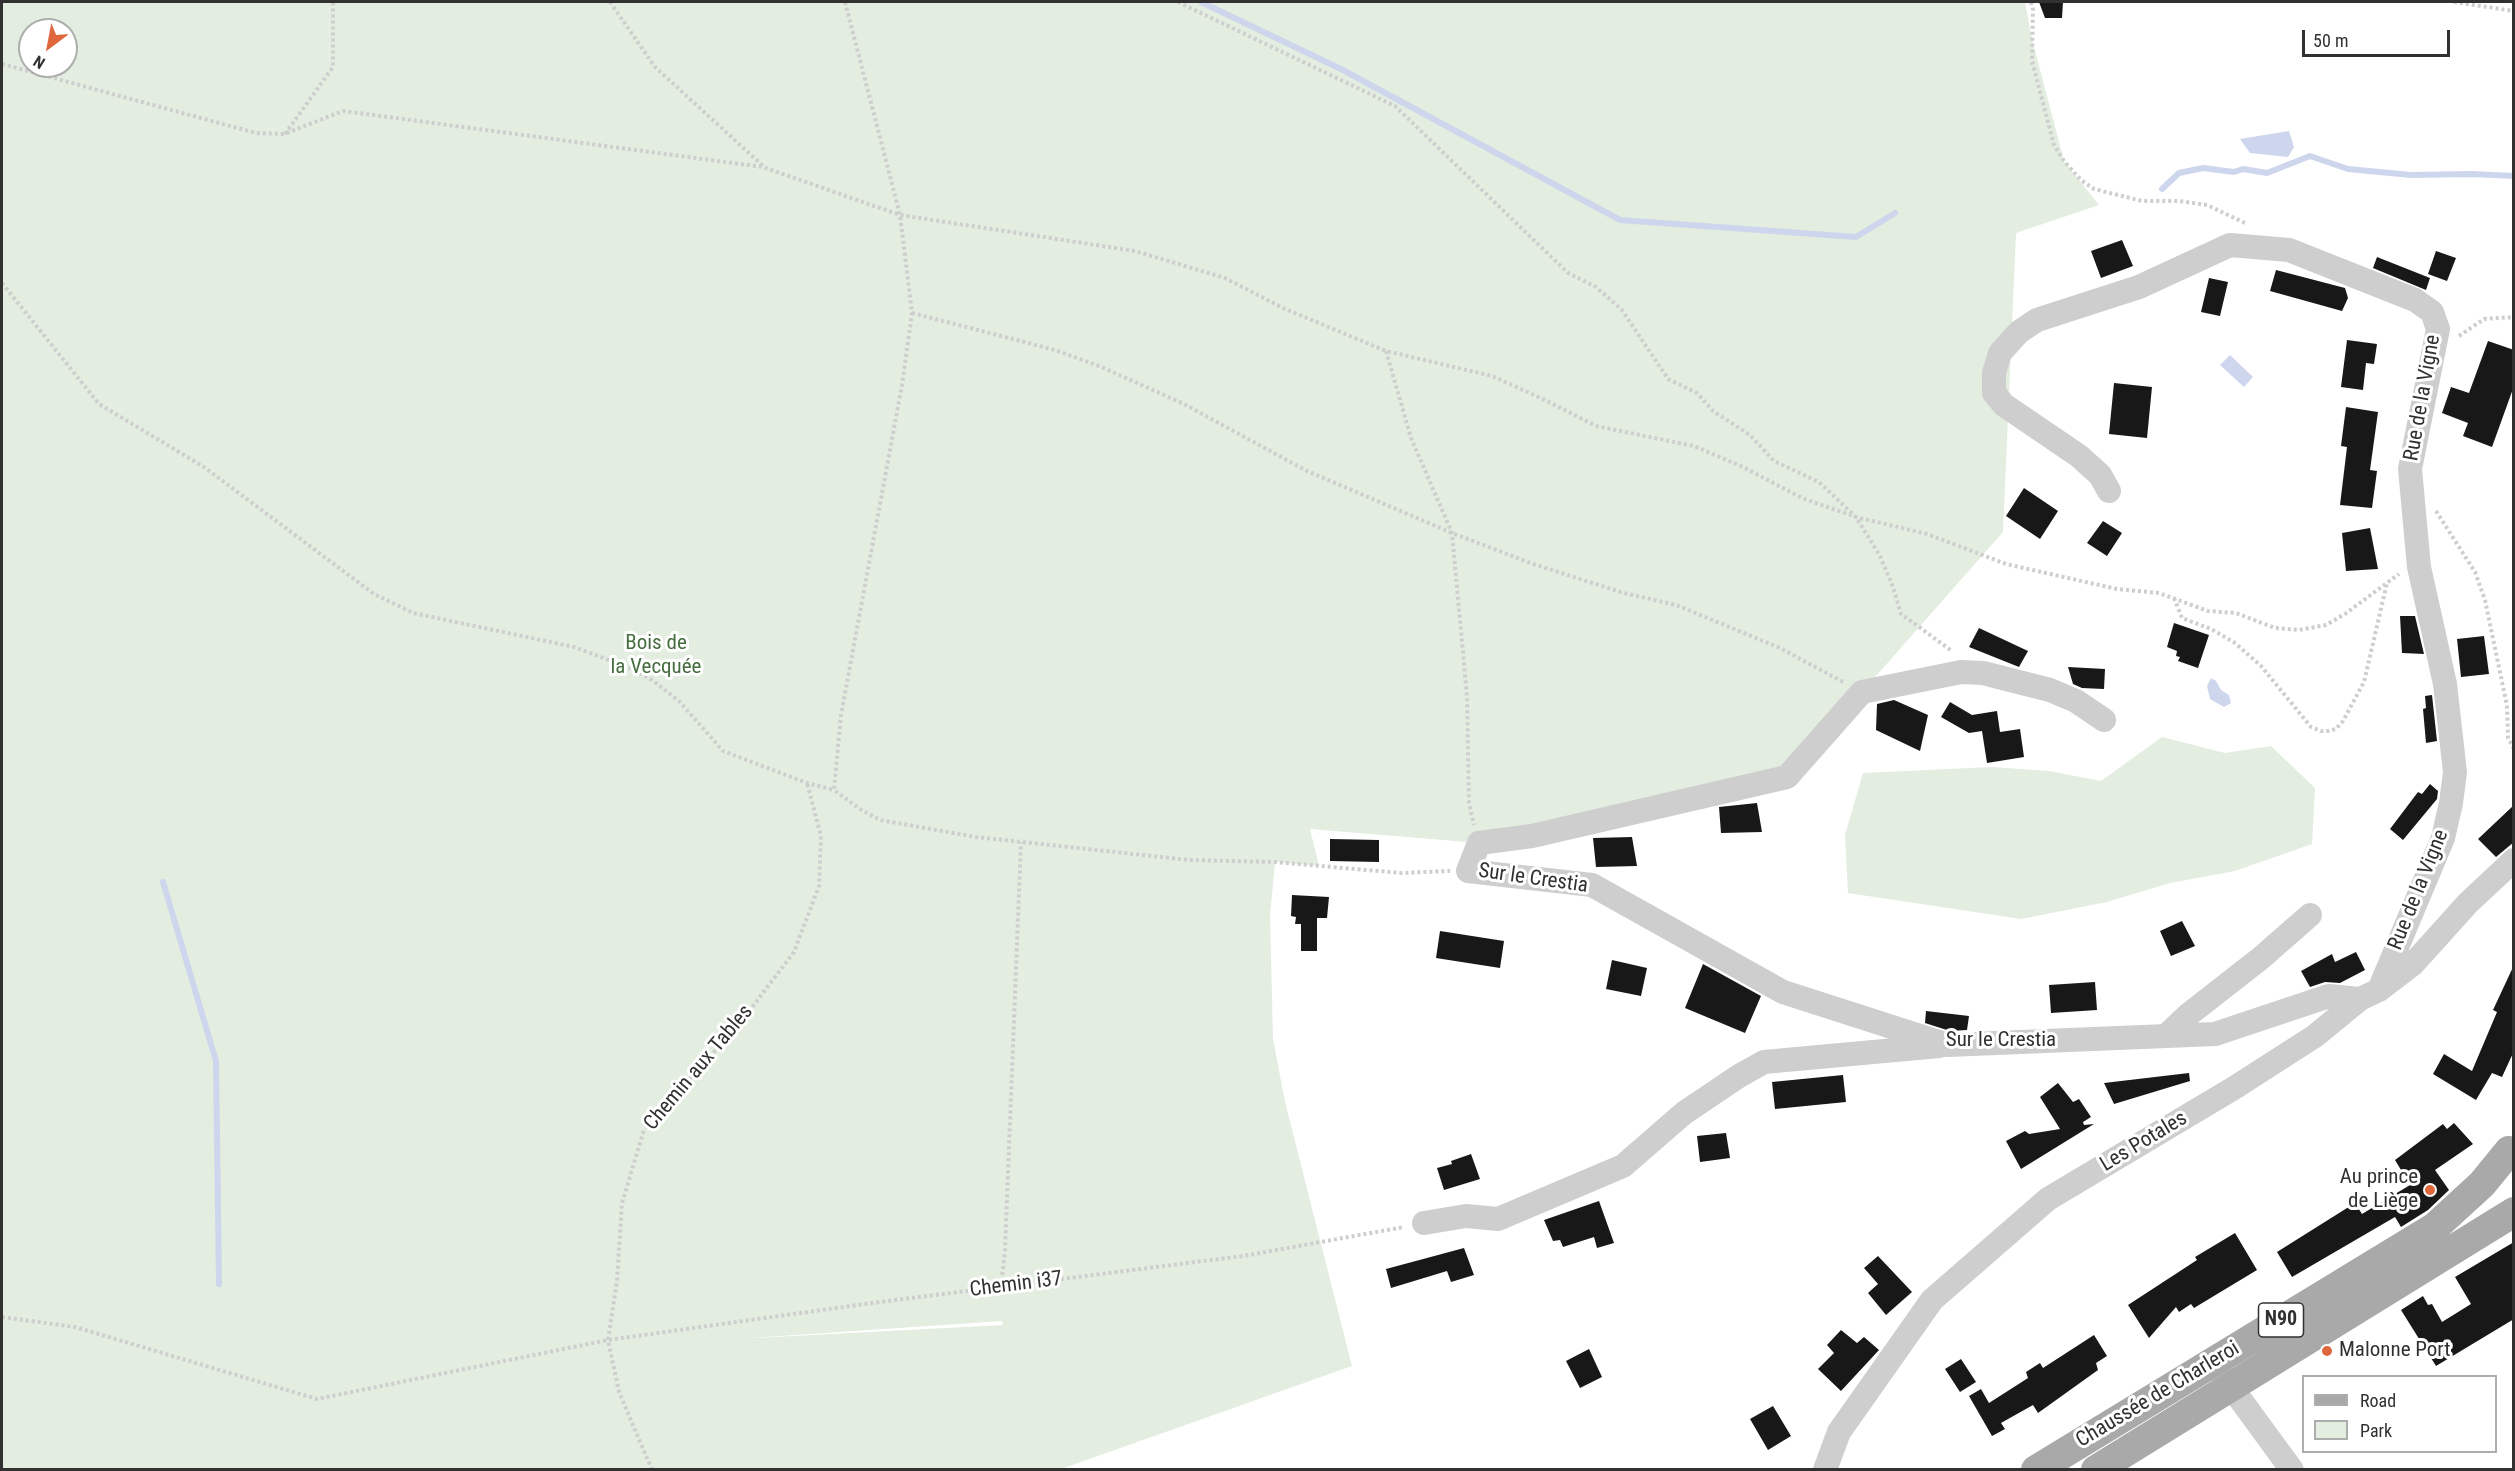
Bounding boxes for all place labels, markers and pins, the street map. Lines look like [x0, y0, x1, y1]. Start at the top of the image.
place label: Au prince de Liège [2340, 1165, 2418, 1215]
marker: Au prince de Liège [2423, 1183, 2437, 1197]
place label: Malonne Port [2339, 1338, 2450, 1364]
marker: Malonne Port [2320, 1344, 2334, 1358]

